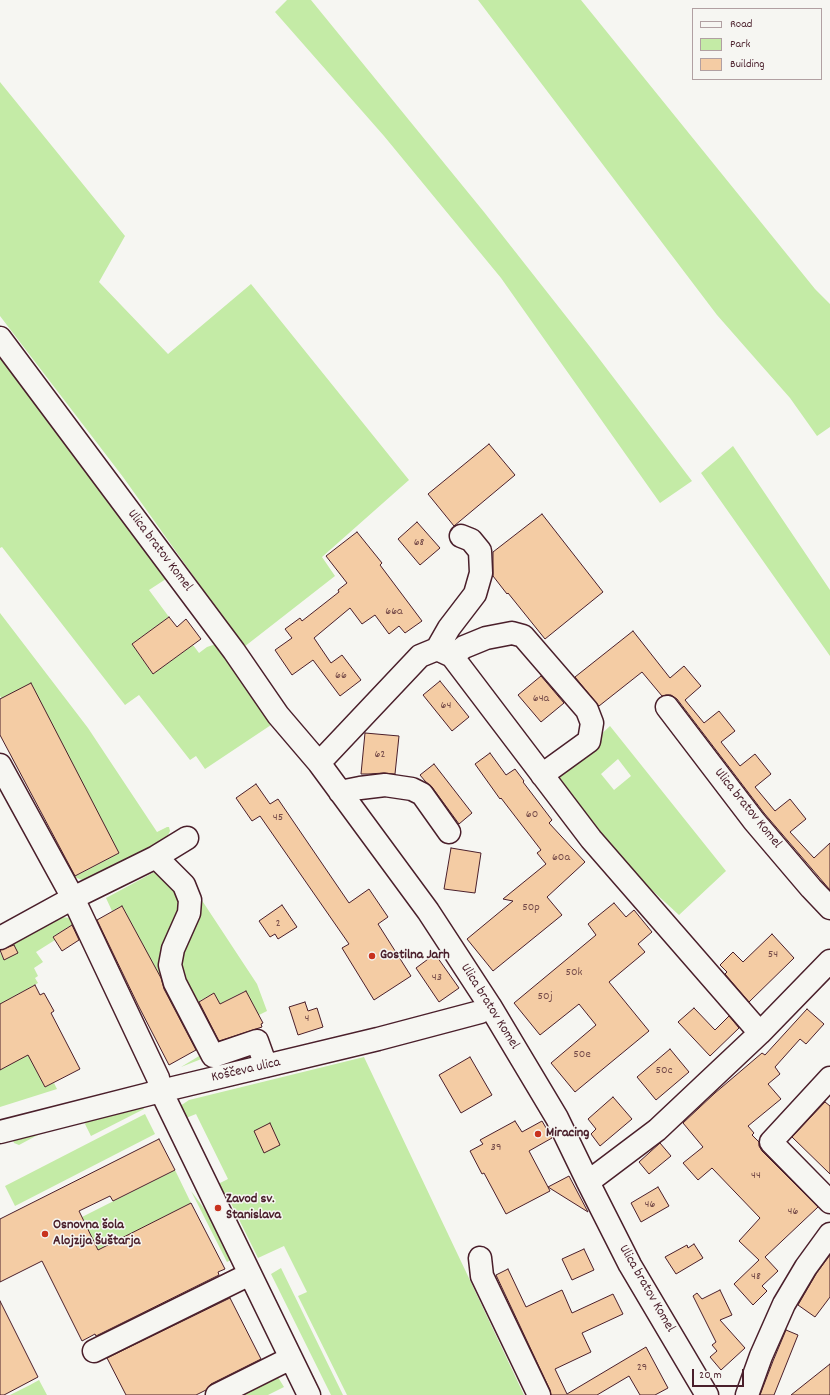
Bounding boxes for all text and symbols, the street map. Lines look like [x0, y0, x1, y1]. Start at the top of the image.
legend [692, 8, 822, 80]
text: Road [730, 16, 752, 33]
text: Park [730, 36, 750, 53]
text: Building [730, 56, 765, 73]
street label: Ulica bratov Komel [123, 507, 195, 595]
house number: 68 [414, 536, 424, 550]
house number: 66a [385, 605, 403, 619]
house number: 66 [335, 669, 347, 683]
house number: 64a [533, 692, 549, 706]
house number: 64 [441, 699, 451, 713]
house number: 62 [374, 748, 386, 762]
street label: Ulica bratov Komel [710, 766, 784, 852]
house number: 60 [526, 808, 538, 822]
house number: 45 [273, 811, 283, 825]
house number: 60a [552, 851, 570, 865]
house number: 50p [522, 901, 540, 915]
house number: 2 [275, 917, 281, 931]
place label: Gostilna Jarh [380, 948, 450, 964]
house number: 54 [768, 948, 778, 962]
marker: Gostilna Jarh [367, 951, 377, 961]
street label: Ulica bratov Komel [456, 961, 522, 1053]
house number: 50k [565, 966, 583, 980]
house number: 43 [432, 971, 442, 985]
house number: 50j [537, 990, 553, 1004]
house number: 4 [305, 1012, 309, 1026]
house number: 50e [573, 1048, 591, 1062]
street label: Koščeva ulica [210, 1055, 282, 1087]
house number: 50c [656, 1064, 672, 1078]
place label: Miracing [546, 1126, 589, 1142]
marker: Miracing [533, 1129, 543, 1139]
house number: 39 [491, 1141, 501, 1155]
house number: 44 [751, 1169, 761, 1183]
place label: Zavod sv. Stanislava [226, 1192, 281, 1224]
house number: 46 [645, 1198, 655, 1212]
marker: Zavod sv. Stanislava [213, 1203, 223, 1213]
house number: 46 [788, 1205, 798, 1219]
place label: Osnovna šola Alojzija Šuštarja [53, 1218, 140, 1250]
marker: Osnovna šola Alojzija Šuštarja [40, 1229, 50, 1239]
street label: Ulica bratov Komel [614, 1242, 678, 1336]
house number: 48 [751, 1270, 761, 1284]
house number: 29 [637, 1361, 647, 1375]
scale bar [694, 1361, 746, 1387]
text: 20 m [699, 1367, 722, 1384]

